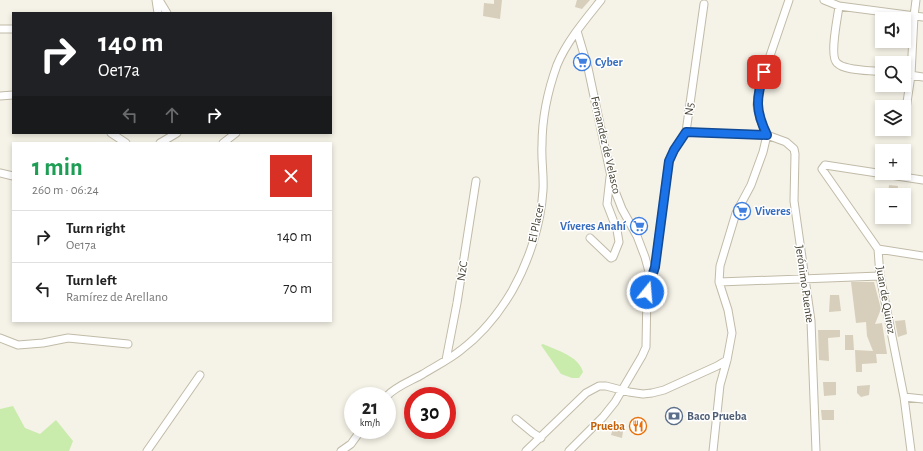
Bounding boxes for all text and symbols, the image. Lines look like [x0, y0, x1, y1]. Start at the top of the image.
map controls [875, 12, 911, 224]
button: sound [875, 12, 911, 48]
icon: right [32, 28, 84, 80]
text: 140 m [98, 29, 164, 57]
supermarket icon: Cyber [572, 52, 592, 72]
pin [747, 55, 781, 89]
place label: Cyber [595, 56, 623, 69]
button: search [875, 56, 911, 92]
icon: arrive [753, 61, 775, 83]
text: Oe17a [98, 62, 140, 80]
street label: Fernandez de Velasco [589, 95, 623, 195]
button: layers [875, 100, 911, 136]
street label: N5 [682, 102, 696, 116]
icon: left [119, 104, 141, 126]
icon: ahead [161, 104, 183, 126]
icon: right [203, 104, 225, 126]
button: + [875, 144, 911, 180]
button: close [270, 155, 312, 197]
text: 1 min [32, 156, 83, 180]
text: 260 m · 06:24 [32, 184, 99, 197]
button: − [875, 188, 911, 224]
supermarket icon: Viveres [732, 201, 752, 221]
street label: El Placer [526, 202, 546, 244]
place label: Viveres [755, 205, 791, 217]
supermarket icon: Víveres Anahí [629, 216, 649, 236]
place label: Víveres Anahí [560, 220, 627, 232]
text: Turn right [66, 221, 125, 236]
icon: right [32, 226, 54, 248]
text: 140 m [277, 229, 312, 244]
text: Oe17a [66, 239, 96, 252]
street label: Jerónimo Puente [794, 244, 816, 324]
street label: N2C [455, 260, 469, 282]
street label: Juan de Quiroz [873, 265, 898, 335]
position arrow [626, 271, 668, 313]
text: Turn left [66, 273, 117, 288]
icon: left [32, 278, 54, 300]
text: 70 m [283, 281, 312, 296]
text: Ramírez de Arellano [66, 291, 168, 304]
speed limit sign: 30 [404, 387, 456, 439]
text: 21 [362, 398, 378, 418]
bank icon: Baco Prueba [664, 406, 684, 426]
place label: Baco Prueba [687, 410, 747, 422]
restaurant icon: Prueba [628, 416, 648, 436]
text: km/h [360, 418, 380, 428]
place label: Prueba [590, 420, 625, 432]

